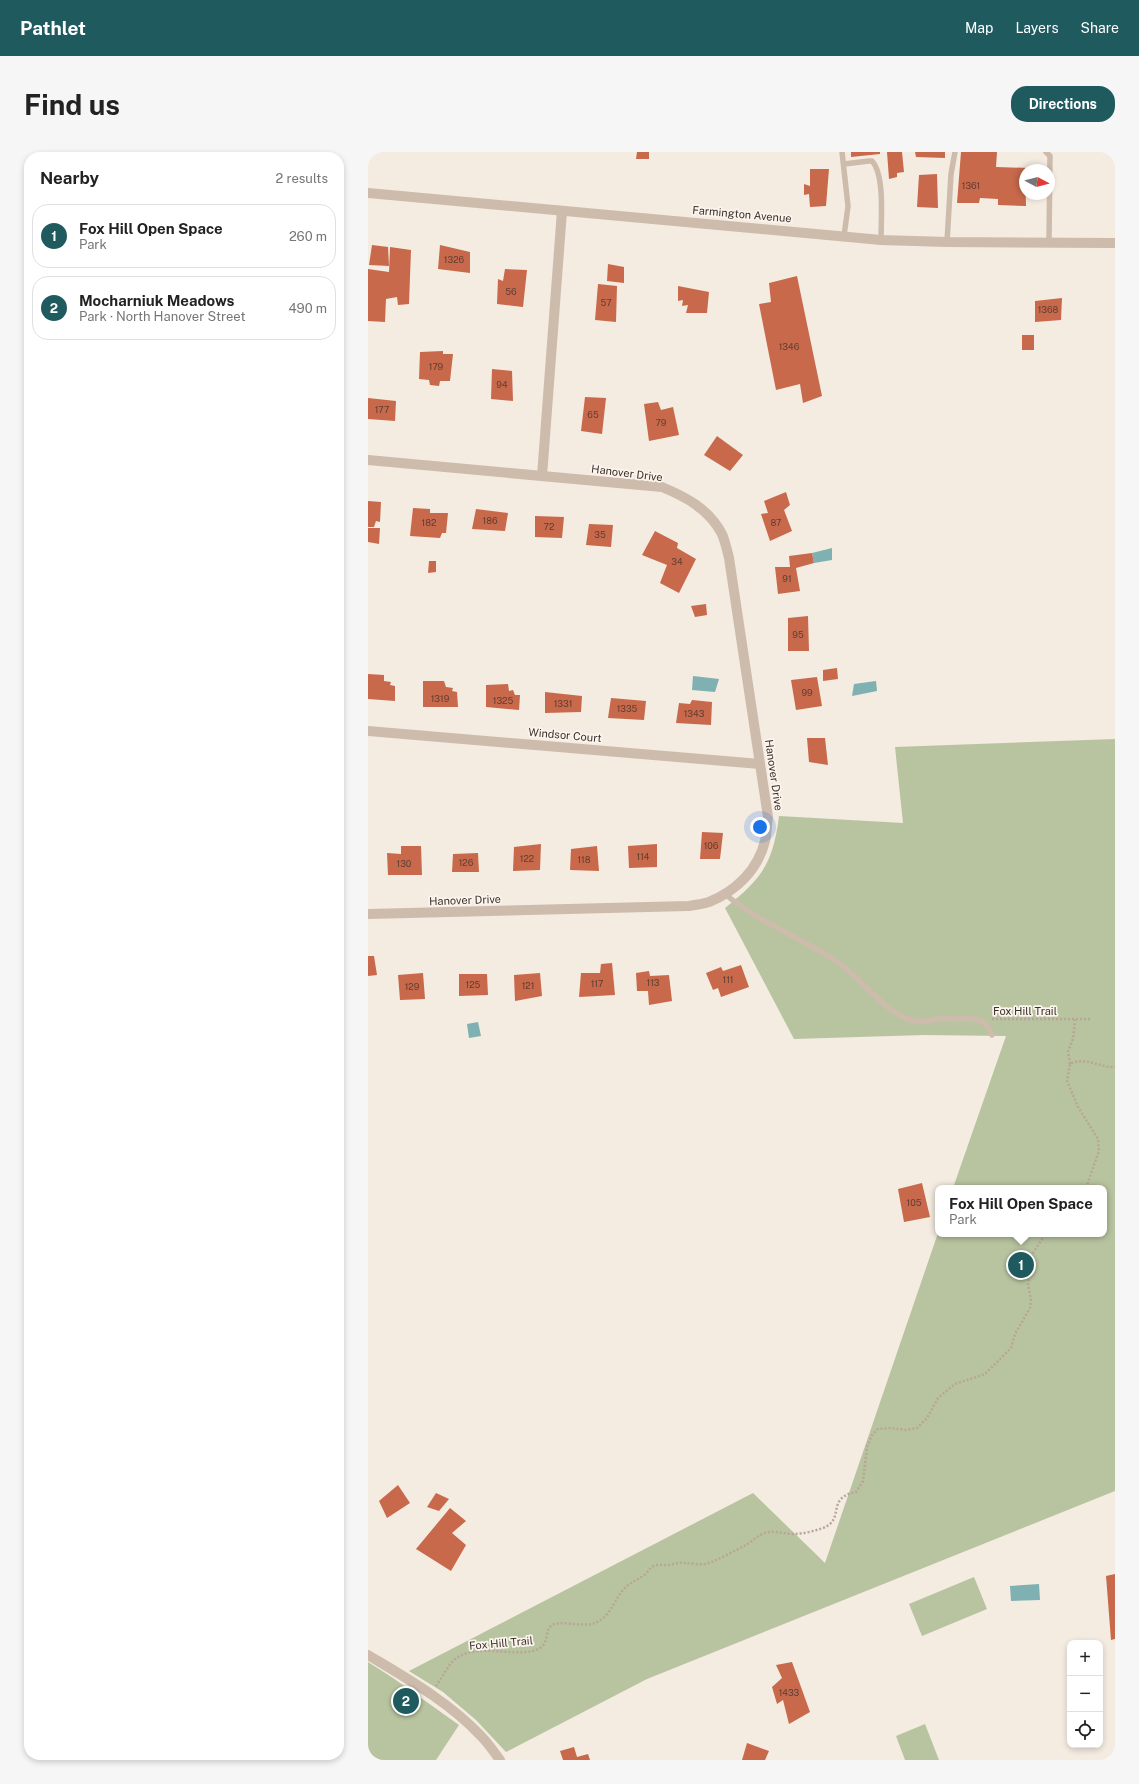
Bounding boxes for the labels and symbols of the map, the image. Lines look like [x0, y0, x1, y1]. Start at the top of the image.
north arrow [1019, 164, 1055, 200]
house number: 1361 [962, 180, 980, 191]
street label: Farmington Avenue [692, 204, 792, 224]
house number: 1326 [444, 254, 465, 265]
house number: 56 [505, 286, 517, 297]
house number: 57 [600, 297, 612, 308]
house number: 1368 [1038, 304, 1058, 315]
house number: 1346 [779, 341, 800, 352]
house number: 179 [429, 361, 444, 372]
house number: 94 [496, 379, 508, 390]
house number: 177 [375, 404, 389, 415]
house number: 65 [587, 409, 599, 420]
house number: 79 [656, 417, 667, 428]
street label: Hanover Drive [591, 463, 663, 483]
house number: 186 [482, 515, 498, 526]
house number: 182 [422, 517, 436, 528]
house number: 87 [770, 517, 782, 528]
house number: 72 [544, 521, 554, 532]
house number: 35 [594, 529, 606, 540]
house number: 34 [671, 556, 683, 567]
house number: 91 [782, 573, 792, 584]
house number: 95 [792, 629, 804, 640]
house number: 99 [801, 687, 813, 698]
house number: 1319 [431, 693, 450, 704]
house number: 1325 [493, 695, 513, 706]
house number: 1331 [554, 698, 572, 709]
house number: 1335 [617, 703, 638, 714]
house number: 1343 [684, 708, 705, 719]
street label: Windsor Court [528, 726, 602, 744]
street label: Hanover Drive [763, 739, 785, 811]
your location [750, 817, 770, 837]
house number: 106 [704, 840, 719, 851]
house number: 114 [637, 851, 650, 862]
house number: 122 [520, 853, 534, 864]
house number: 118 [577, 854, 591, 865]
house number: 126 [459, 857, 474, 868]
house number: 130 [397, 858, 412, 869]
street label: Hanover Drive [429, 893, 501, 907]
house number: 111 [723, 974, 734, 985]
house number: 113 [647, 977, 660, 988]
house number: 117 [591, 978, 603, 989]
house number: 125 [466, 979, 481, 990]
house number: 121 [522, 980, 534, 991]
house number: 129 [405, 981, 420, 992]
street label: Fox Hill Trail [993, 1005, 1057, 1017]
house number: 105 [907, 1197, 922, 1208]
pin: 1 [1008, 1250, 1034, 1280]
street label: Fox Hill Trail [469, 1634, 533, 1652]
pin: 2 [393, 1686, 419, 1716]
house number: 1433 [779, 1687, 800, 1698]

